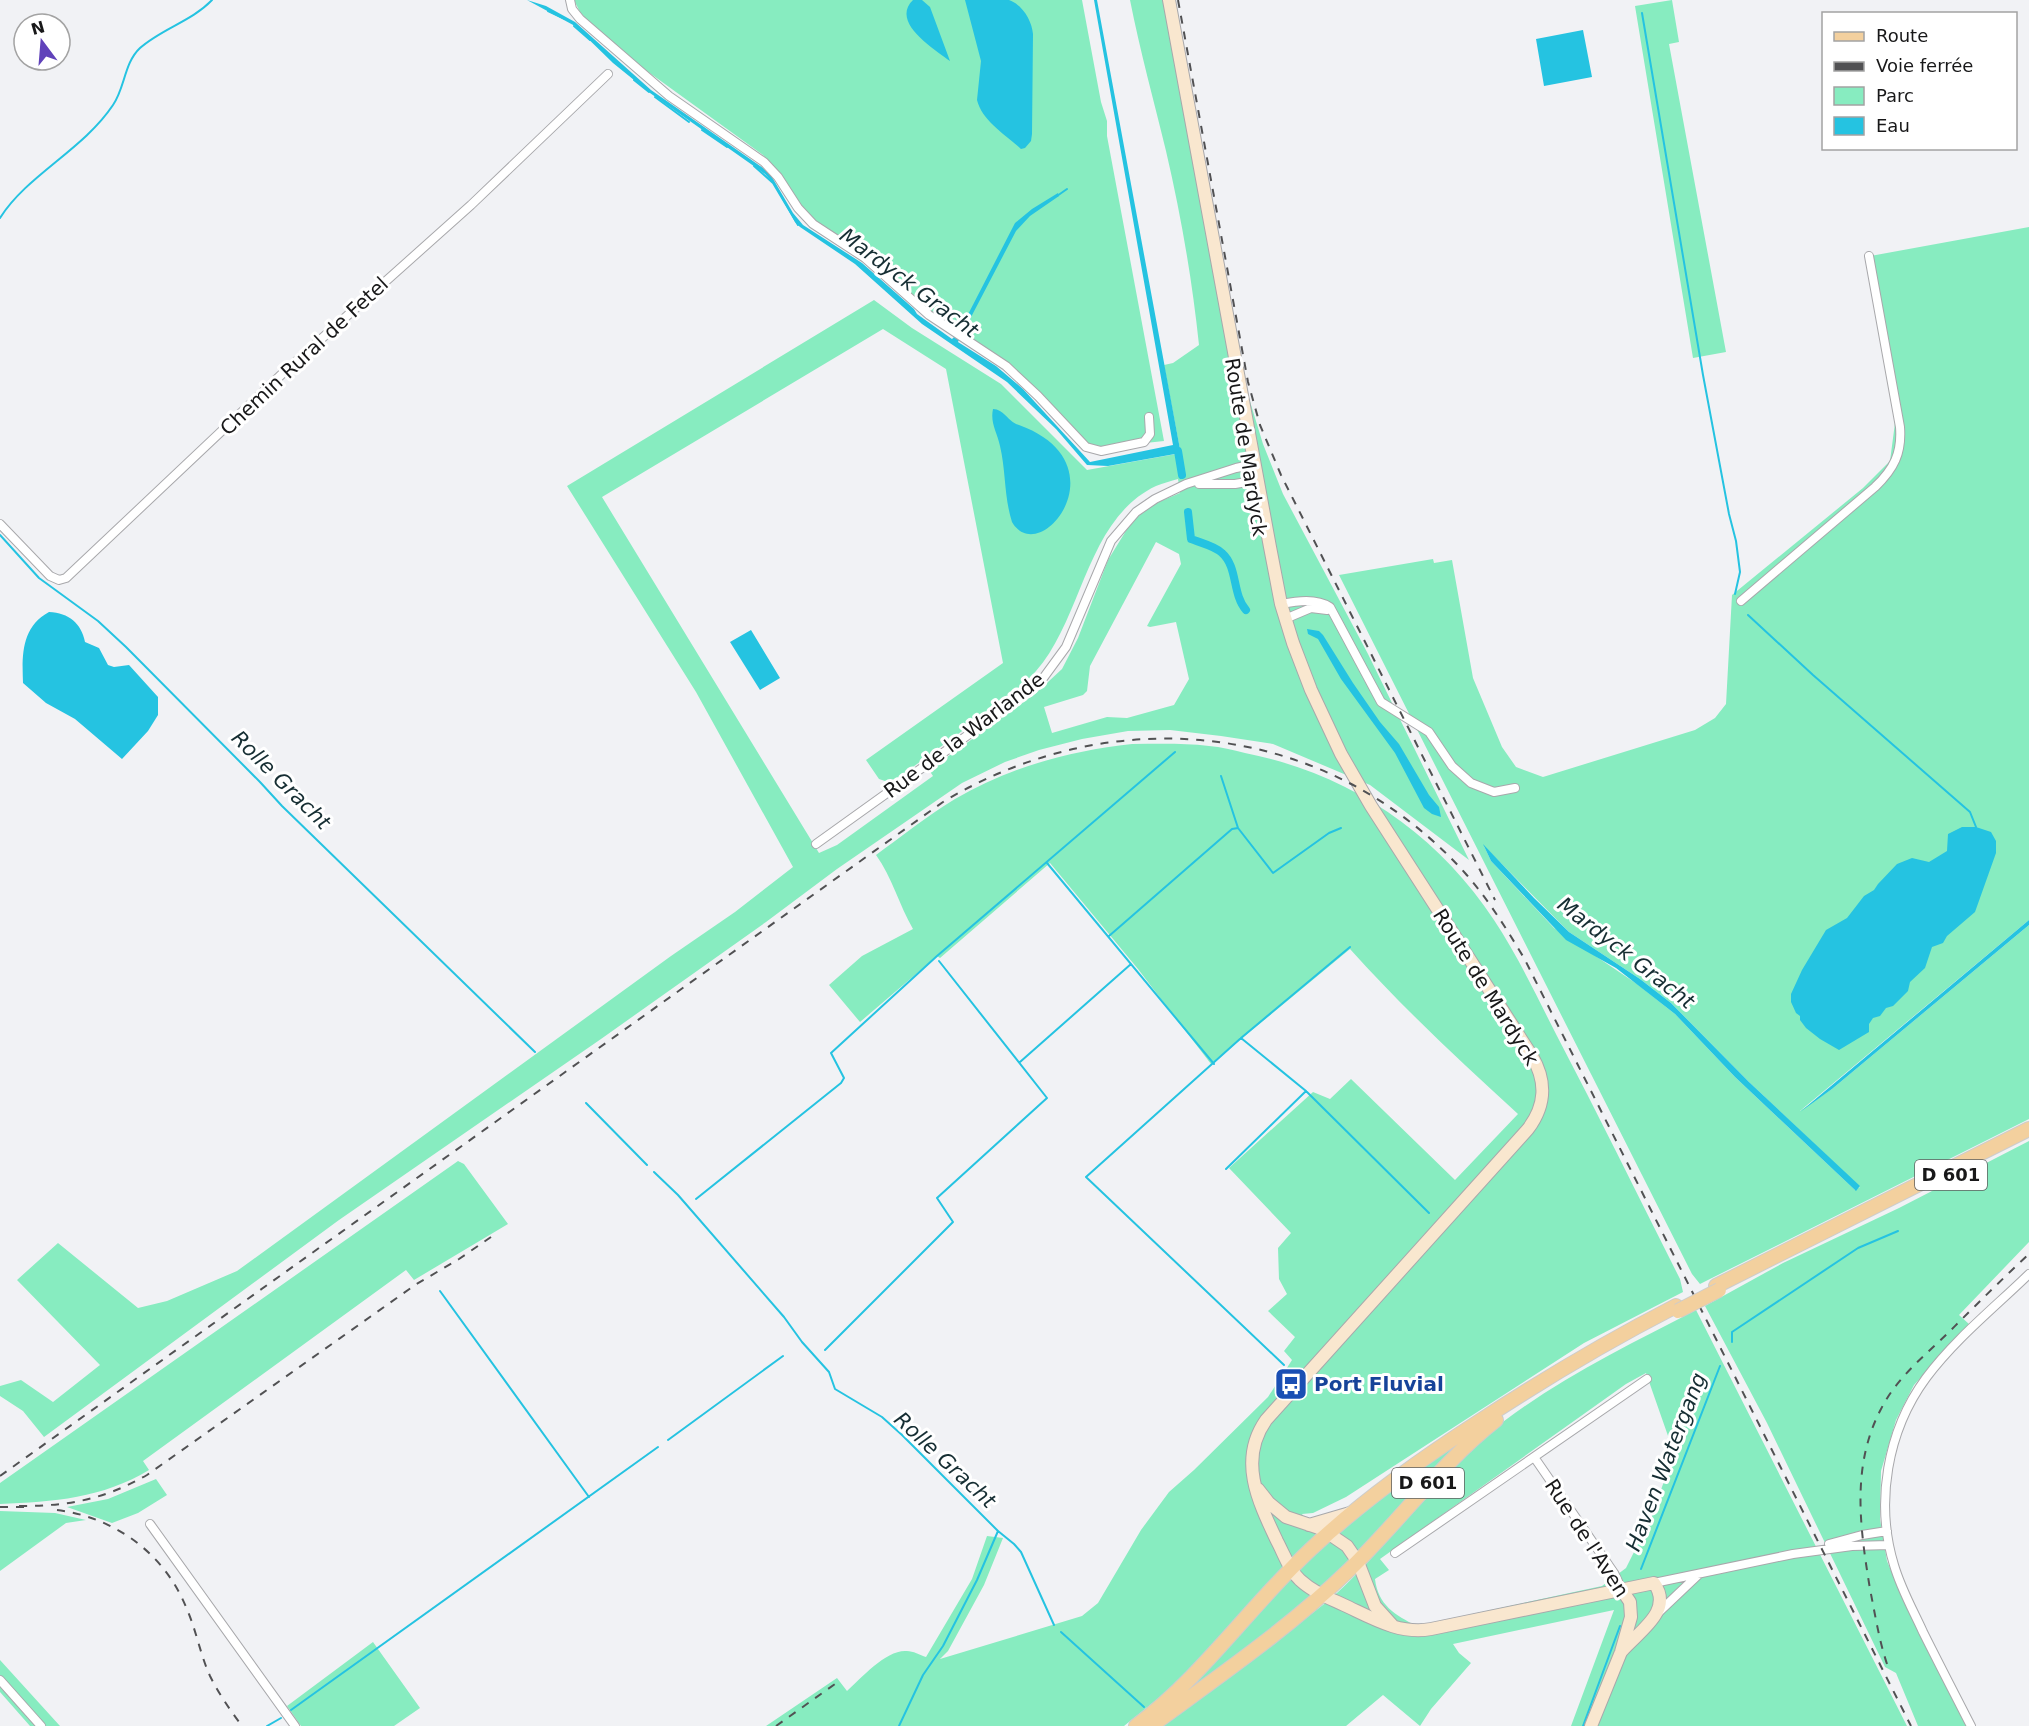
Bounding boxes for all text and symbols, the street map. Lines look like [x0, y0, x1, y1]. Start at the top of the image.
north arrow [12, 12, 72, 72]
legend [1822, 12, 2017, 150]
text: N [29, 17, 47, 39]
text: Route [1876, 25, 1928, 46]
text: Voie ferrée [1876, 55, 1973, 76]
text: Parc [1876, 85, 1914, 106]
text: Eau [1876, 115, 1910, 136]
water label: Mardyck Gracht [835, 223, 983, 343]
street label: Chemin Rural de Fetel [215, 272, 393, 440]
street label: Route de Mardyck [1220, 356, 1272, 538]
street label: Rue de la Warlande [879, 667, 1049, 803]
water label: Rolle Gracht [227, 726, 336, 835]
water label: Mardyck Gracht [1553, 892, 1700, 1014]
street label: Route de Mardyck [1428, 904, 1544, 1070]
road number: D 601 [1915, 1160, 1987, 1190]
bus stop icon: Port Fluvial [1273, 1366, 1309, 1402]
water label: Haven Watergang [1621, 1369, 1711, 1555]
place label: Port Fluvial [1314, 1372, 1444, 1396]
water label: Rolle Gracht [889, 1407, 1001, 1513]
road number: D 601 [1392, 1468, 1464, 1498]
street label: Rue de l'Aven [1540, 1474, 1634, 1602]

